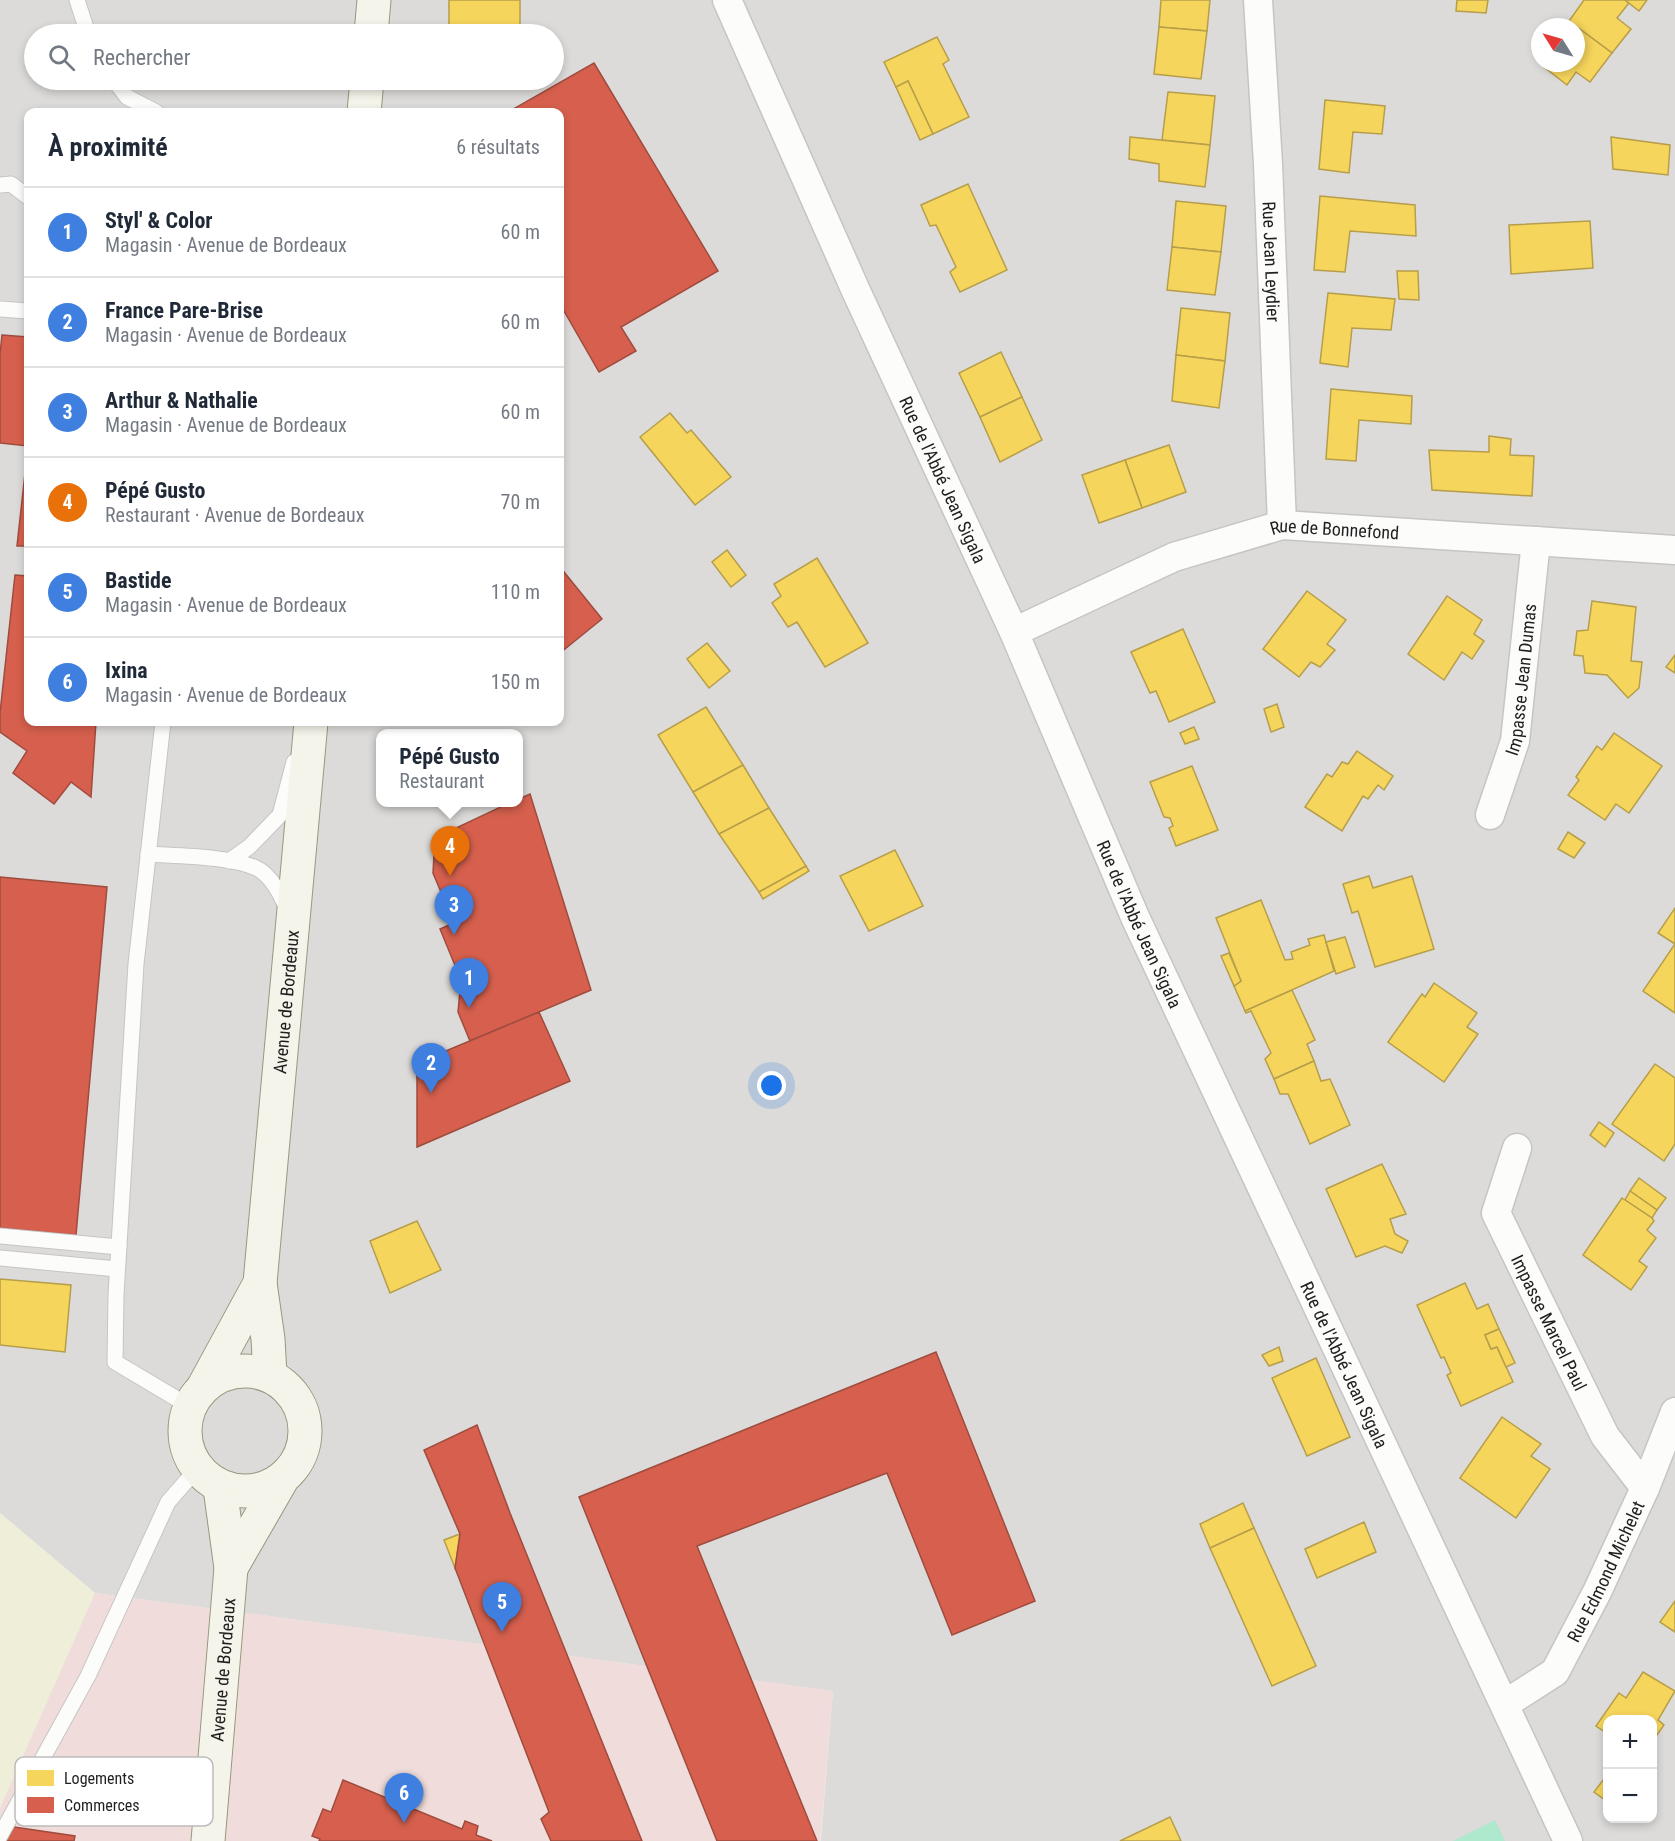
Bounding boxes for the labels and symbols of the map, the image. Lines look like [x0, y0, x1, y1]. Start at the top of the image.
north arrow [1531, 18, 1585, 72]
street label: Rue Jean Leydier [1259, 201, 1285, 323]
street label: Rue de l'Abbé Jean Sigala [896, 393, 991, 566]
street label: Rue de Bonnefond [1267, 514, 1400, 543]
street label: Impasse Jean Dumas [1500, 602, 1540, 758]
pin: 4 [430, 826, 470, 876]
street label: Rue de l'Abbé Jean Sigala [1093, 837, 1187, 1011]
pin: 3 [434, 886, 474, 935]
street label: Avenue de Bordeaux [269, 929, 303, 1075]
pin: 1 [450, 958, 488, 1008]
pin: 2 [412, 1044, 450, 1093]
your location [757, 1071, 786, 1100]
street label: Impasse Marcel Paul [1507, 1251, 1591, 1394]
street label: Rue de l'Abbé Jean Sigala [1297, 1278, 1393, 1451]
street label: Rue Edmond Michelet [1562, 1497, 1648, 1645]
pin: 5 [482, 1582, 522, 1632]
street label: Avenue de Bordeaux [206, 1597, 239, 1742]
legend [15, 1757, 213, 1826]
text: Logements [64, 1769, 134, 1788]
pin: 6 [384, 1774, 424, 1823]
text: Commerces [64, 1796, 140, 1815]

